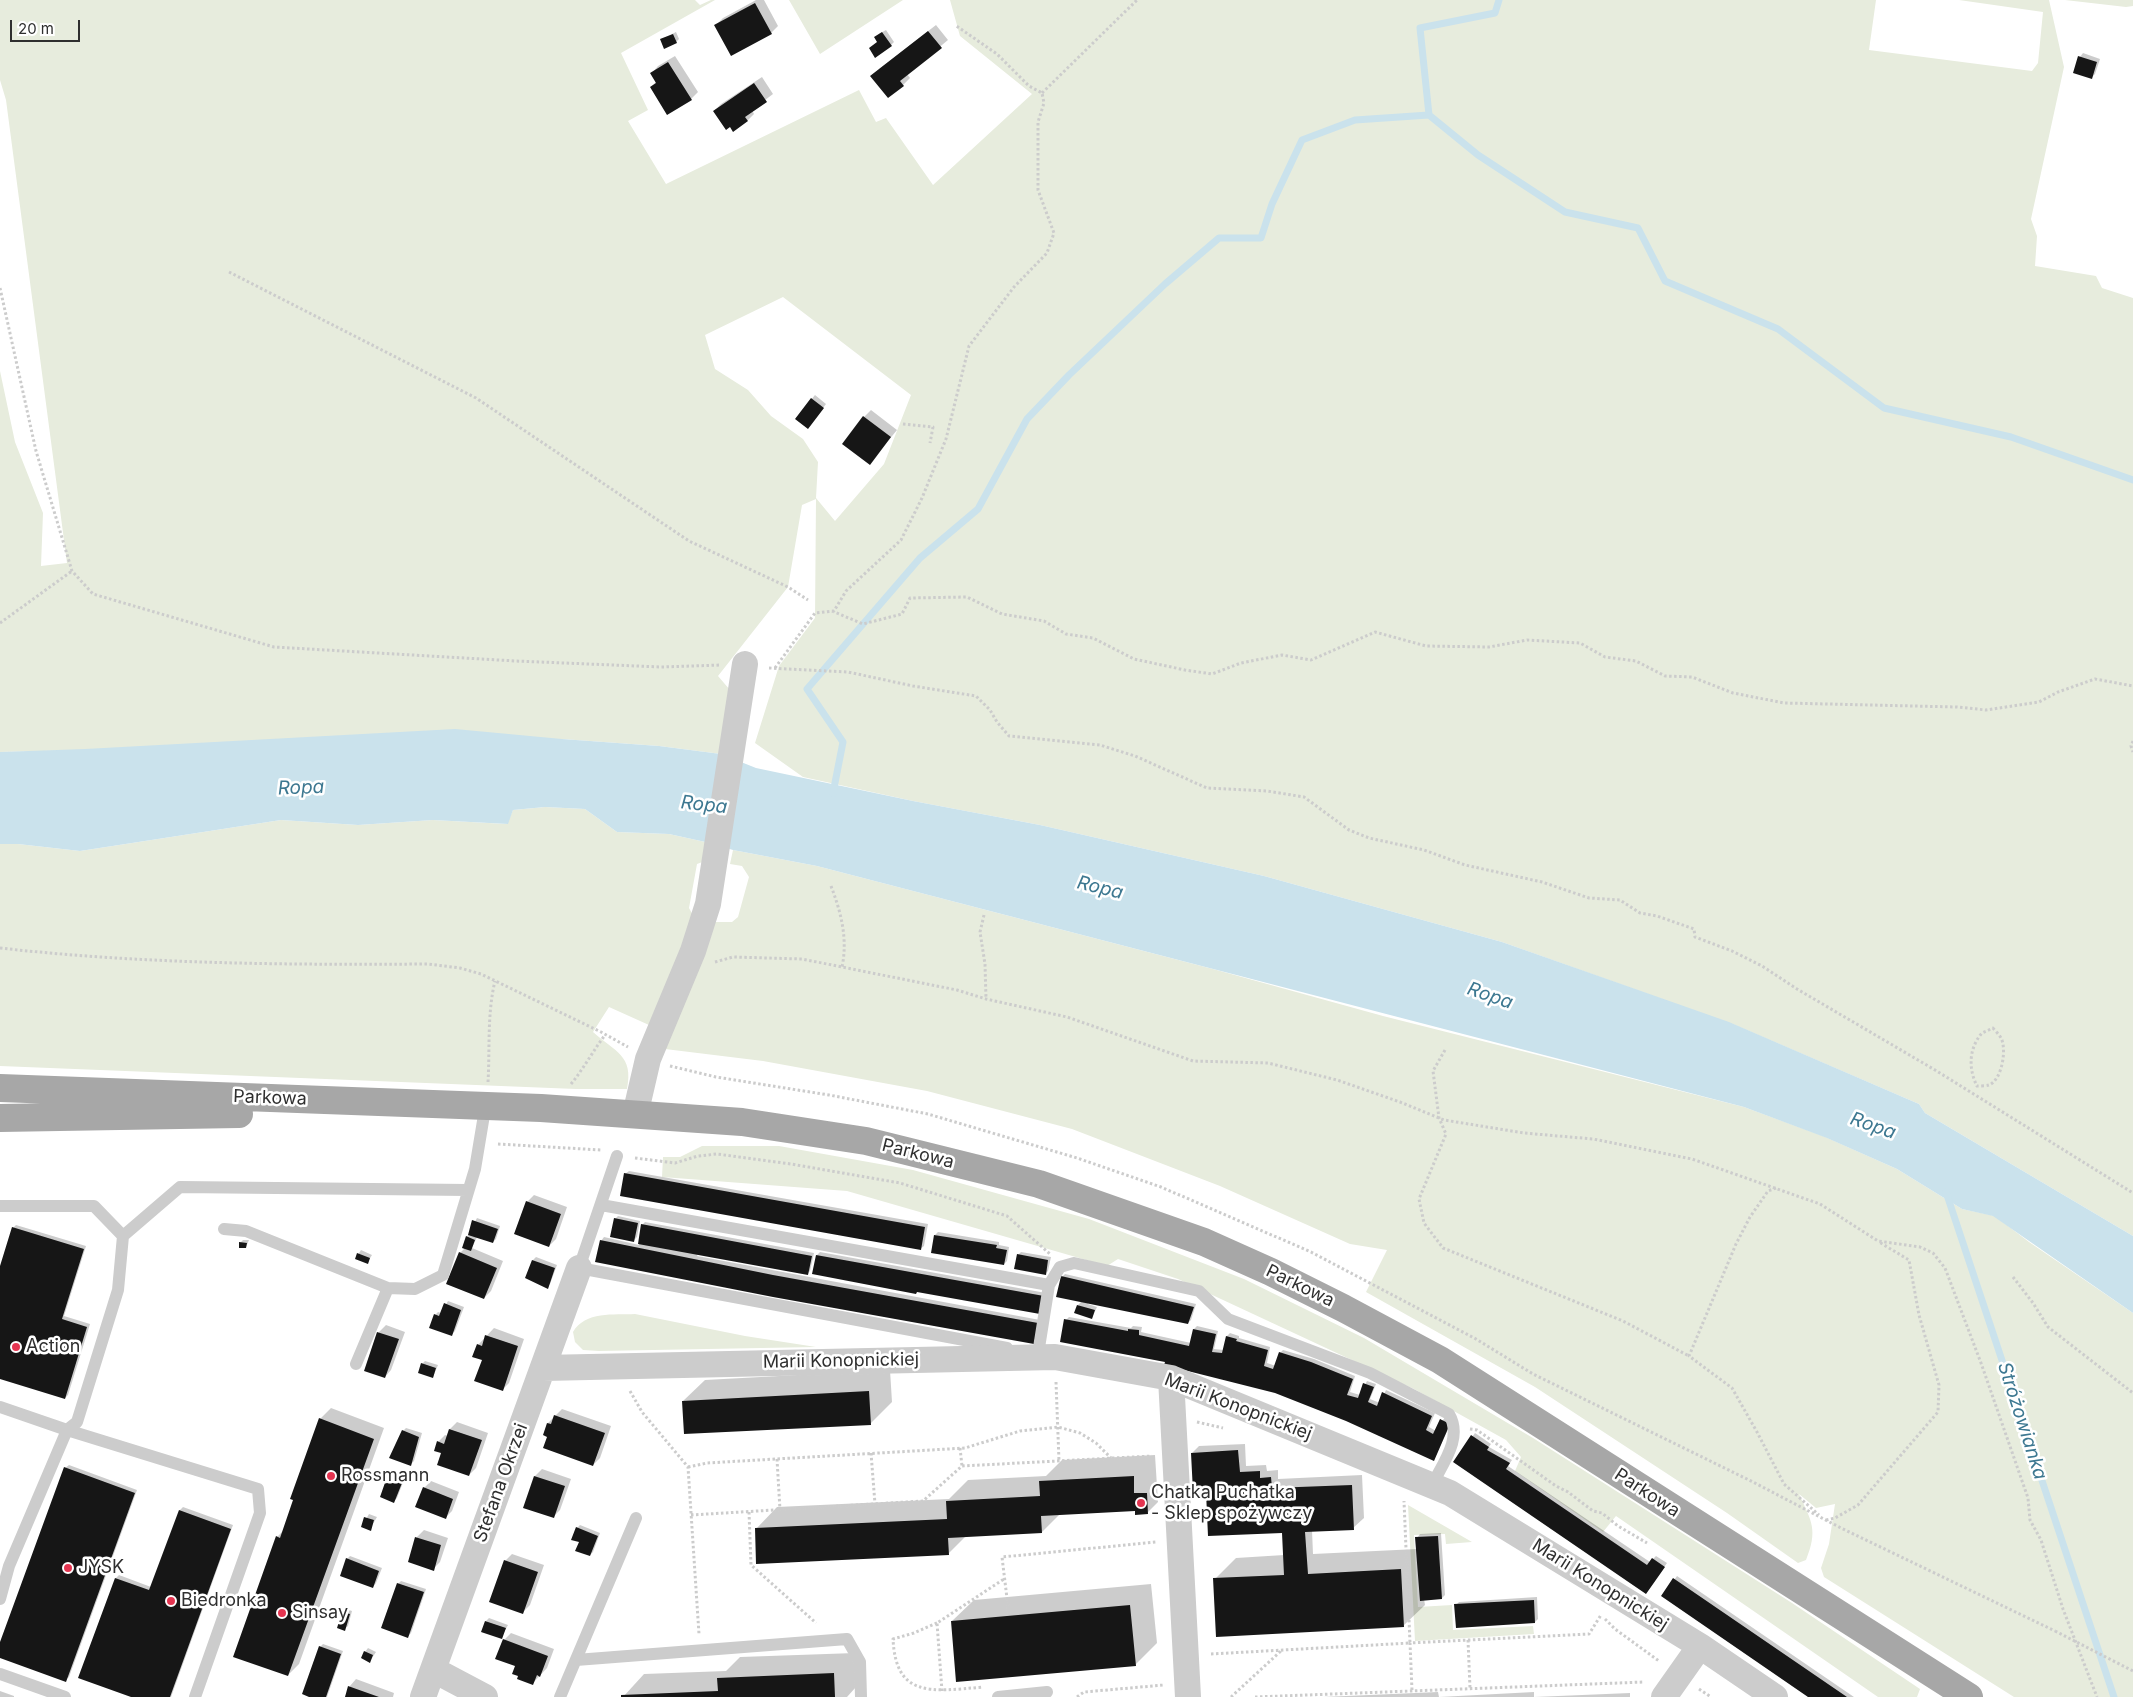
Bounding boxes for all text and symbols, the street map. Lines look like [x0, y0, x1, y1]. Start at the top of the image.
scale bar [12, 10, 82, 42]
text: 20 m [18, 19, 54, 38]
water label: Ropa [277, 776, 325, 800]
water label: Ropa [680, 791, 728, 819]
water label: Ropa [1075, 871, 1125, 905]
water label: Ropa [1464, 978, 1516, 1014]
street label: Parkowa [233, 1086, 307, 1110]
water label: Ropa [1847, 1108, 1899, 1144]
street label: Parkowa [880, 1135, 956, 1173]
street label: Parkowa [1262, 1260, 1338, 1312]
place label: Action [26, 1336, 80, 1358]
marker: Action [10, 1341, 22, 1353]
street label: Marii Konopnickiej [763, 1349, 919, 1373]
water label: Stróżowianka [1992, 1359, 2052, 1483]
street label: Marii Konopnickiej [1161, 1369, 1315, 1445]
street label: Stefana Okrzei [469, 1421, 533, 1545]
street label: Parkowa [1610, 1464, 1684, 1522]
place label: Rossmann [341, 1465, 429, 1487]
marker: Rossmann [325, 1470, 337, 1482]
place label: Chatka Puchatka - Sklep spożywczy [1151, 1482, 1312, 1525]
marker: Chatka Puchatka - Sklep spożywczy [1135, 1497, 1147, 1509]
street label: Marii Konopnickiej [1528, 1534, 1672, 1636]
place label: JYSK [78, 1557, 124, 1579]
marker: JYSK [62, 1562, 74, 1574]
place label: Biedronka [181, 1590, 267, 1612]
marker: Biedronka [165, 1595, 177, 1607]
place label: Sinsay [292, 1602, 348, 1624]
marker: Sinsay [276, 1607, 288, 1619]

